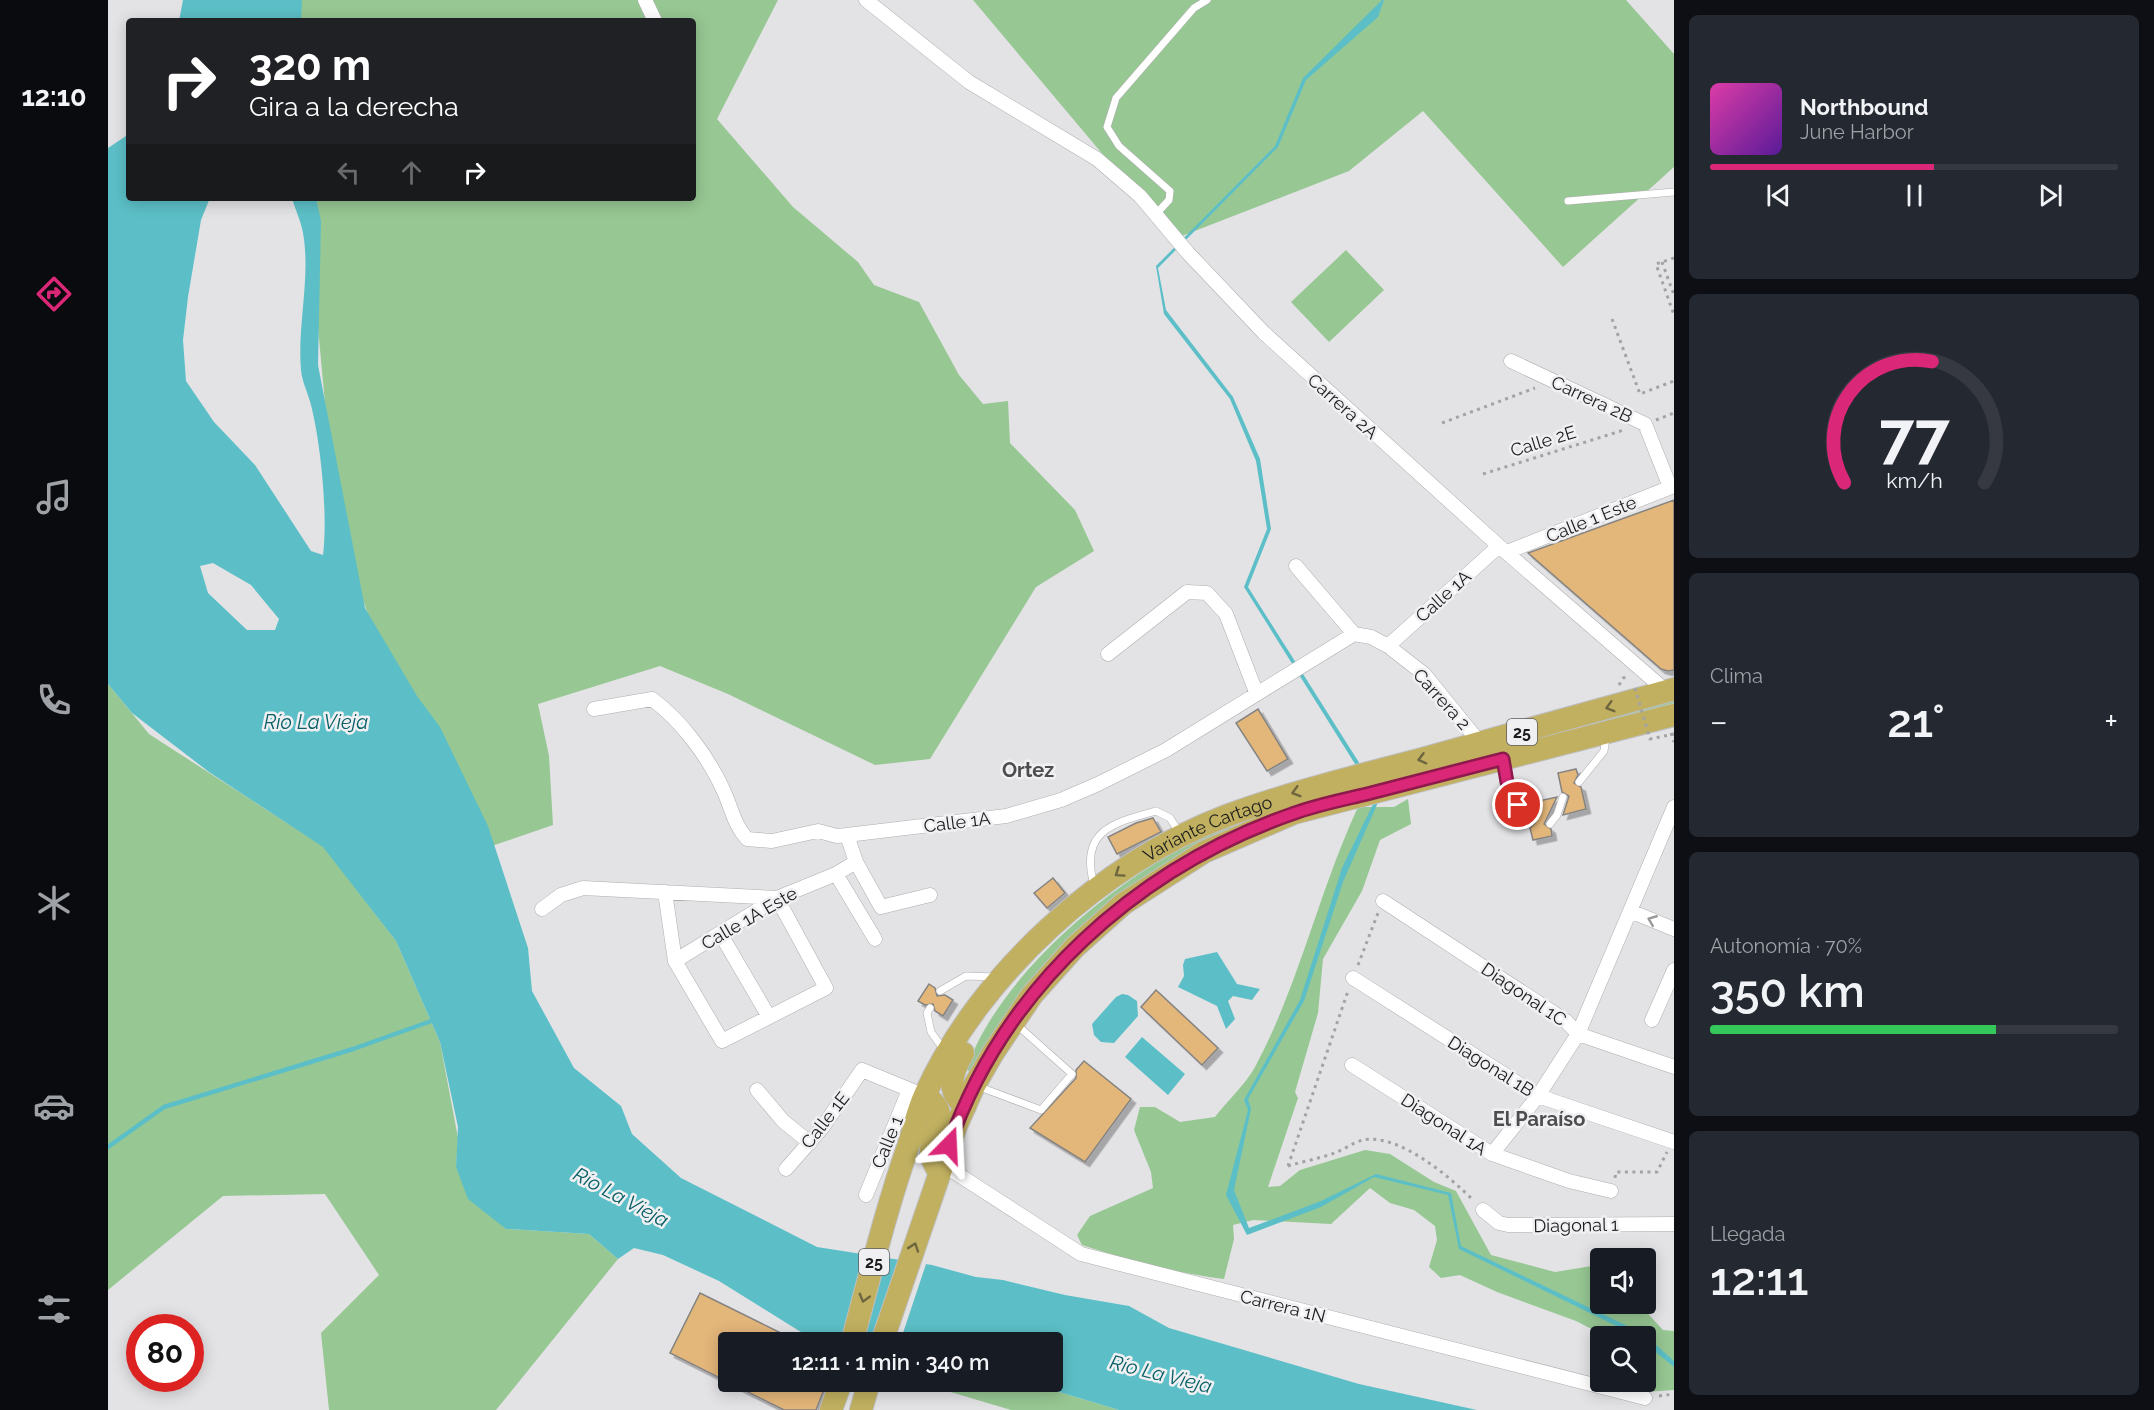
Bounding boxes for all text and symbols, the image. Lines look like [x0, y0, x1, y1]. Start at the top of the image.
text: 320 m [249, 41, 371, 90]
icon: right [150, 42, 228, 120]
text: 12:10 [21, 81, 87, 112]
text: Gira a la derecha [249, 91, 459, 122]
text: Northbound [1800, 94, 1929, 120]
text: June Harbor [1800, 120, 1914, 144]
icon: left [332, 156, 365, 189]
icon: ahead [395, 156, 428, 189]
icon: right [458, 156, 491, 189]
icon: previous [1762, 179, 1795, 212]
icon: pause [1898, 179, 1931, 212]
icon: next [2034, 179, 2067, 212]
icon: directions [33, 273, 75, 315]
street label: Carrera 2A [1304, 369, 1382, 443]
street label: Carrera 2B [1548, 371, 1636, 427]
text: 77 [1879, 398, 1950, 472]
street label: Calle 2E [1508, 421, 1578, 461]
text: km/h [1886, 468, 1942, 493]
icon: music [33, 476, 75, 518]
street label: Calle 1 Este [1543, 491, 1640, 547]
street label: Calle 1A [1411, 566, 1475, 626]
street label: Carrera 2 [1409, 664, 1475, 734]
text: Clima [1710, 664, 1763, 688]
icon: phone [33, 679, 75, 721]
text: 21° [1887, 695, 1945, 748]
one-way arrow [1605, 700, 1616, 712]
text: − [1710, 702, 1728, 741]
text: + [2104, 702, 2118, 741]
water label: Río La Vieja [264, 710, 368, 734]
road number: 25 [1507, 719, 1537, 745]
one-way arrow [1417, 752, 1428, 764]
district label: Ortez [1002, 758, 1054, 782]
pin [1492, 779, 1543, 830]
one-way arrow [1291, 785, 1302, 797]
icon: arrive [1501, 788, 1534, 821]
street label: Variante Cartago [1139, 790, 1275, 865]
street label: Calle 1A [922, 807, 992, 837]
one-way arrow [1115, 866, 1126, 877]
icon: climate [33, 882, 75, 924]
street label: Calle 1A Este [697, 882, 801, 954]
one-way arrow [1647, 915, 1658, 927]
text: Autonomía · 70% [1710, 934, 1862, 958]
street label: Diagonal 1C [1478, 958, 1570, 1030]
text: 350 km [1710, 965, 1865, 1018]
street label: Diagonal 1B [1444, 1031, 1538, 1101]
icon: car [33, 1085, 75, 1127]
street label: Calle 1E [796, 1088, 854, 1152]
street label: Diagonal 1A [1397, 1089, 1491, 1159]
district label: El Paraíso [1493, 1107, 1585, 1131]
street label: Calle 1 [867, 1112, 907, 1171]
position arrow [917, 1113, 981, 1177]
water label: Río La Vieja [569, 1162, 673, 1232]
street label: Diagonal 1 [1533, 1214, 1619, 1236]
text: Llegada [1710, 1222, 1785, 1246]
one-way arrow [907, 1242, 920, 1253]
map controls [1590, 1248, 1656, 1392]
button: sound [1590, 1248, 1656, 1314]
road number: 25 [859, 1249, 889, 1275]
text: 12:11 [1710, 1253, 1808, 1306]
street label: Carrera 1N [1238, 1285, 1328, 1327]
icon: filters [33, 1288, 75, 1330]
one-way arrow [859, 1292, 871, 1303]
speed limit sign: 80 [126, 1314, 204, 1392]
button: search [1590, 1326, 1656, 1392]
text: 12:11 · 1 min · 340 m [792, 1349, 989, 1375]
water label: Río La Vieja [1107, 1350, 1215, 1398]

